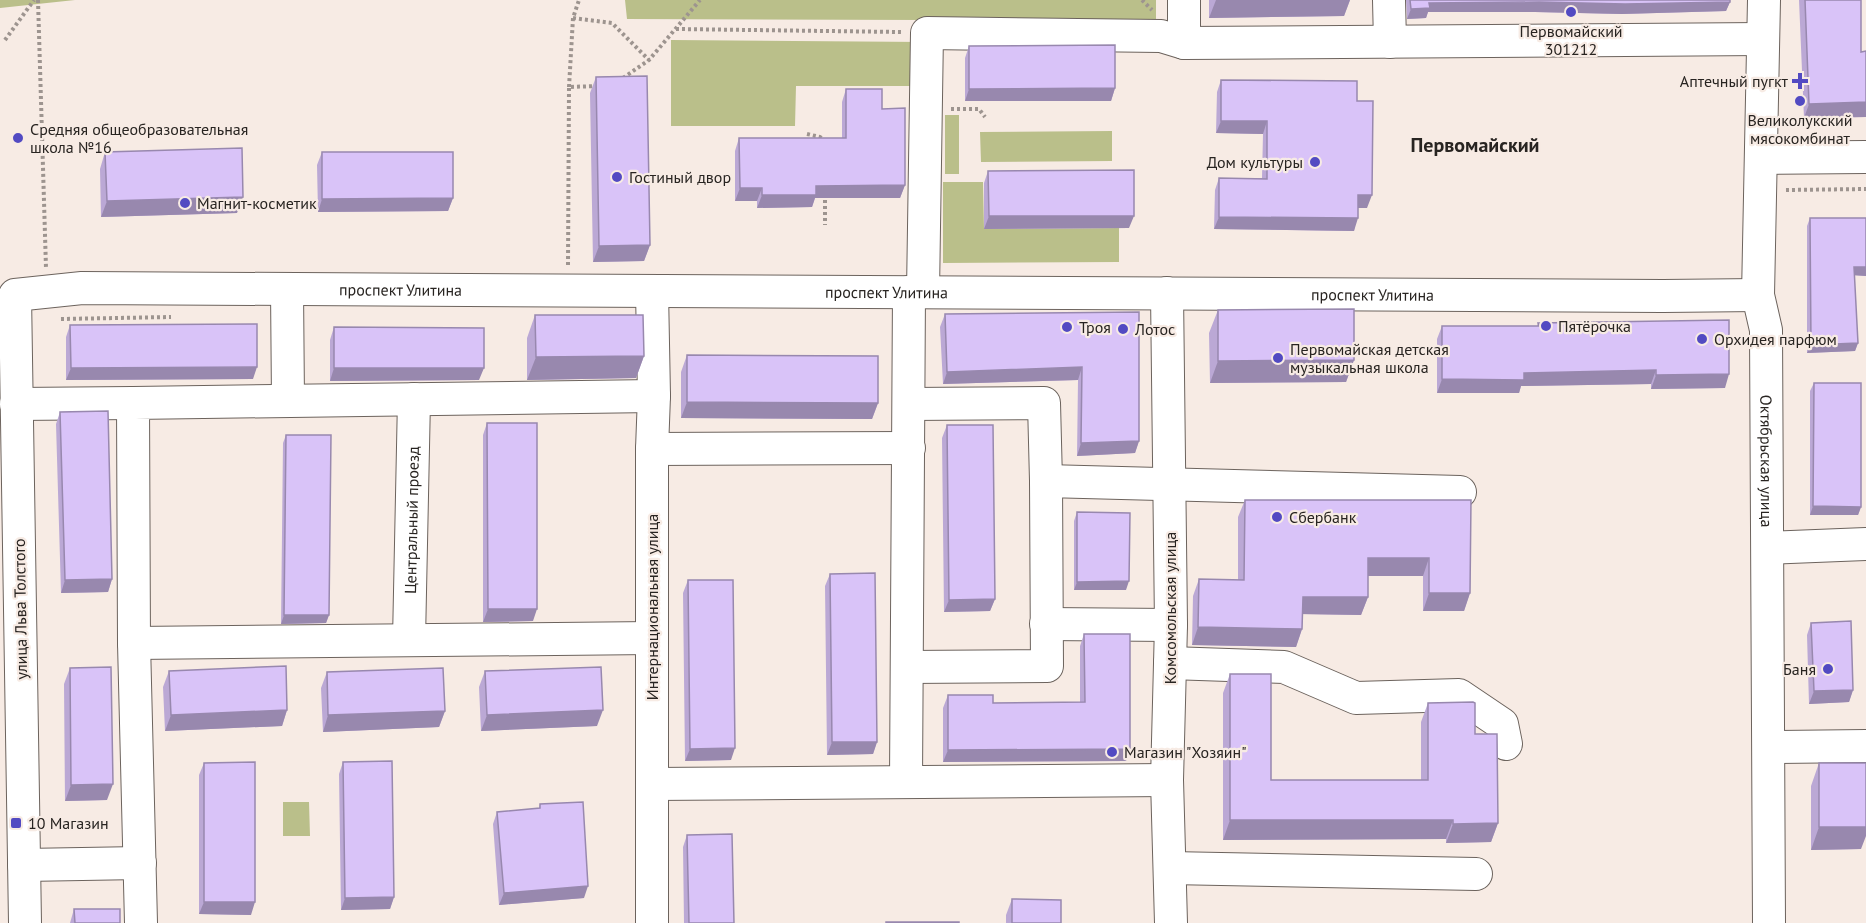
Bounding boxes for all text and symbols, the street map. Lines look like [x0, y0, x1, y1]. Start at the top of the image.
marker: Первомайский 301212 [1564, 5, 1578, 19]
place label: Первомайский 301212 [1519, 21, 1623, 59]
place label: Аптечный пугкт [1680, 71, 1789, 91]
marker: Аптечный пугкт [1793, 74, 1807, 88]
marker: Великолукский мясокомбинат [1793, 94, 1807, 108]
place label: Великолукский мясокомбинат [1747, 110, 1853, 148]
place label: Средняя общеобразовательная школа №16 [30, 119, 248, 157]
marker: Средняя общеобразовательная школа №16 [11, 131, 25, 145]
district label: Первомайский [1411, 132, 1539, 158]
place label: Дом культуры [1207, 152, 1303, 172]
marker: Дом культуры [1308, 155, 1322, 169]
place label: Гостиный двор [629, 167, 731, 187]
marker: Гостиный двор [610, 170, 624, 184]
place label: Магнит-косметик [197, 193, 317, 213]
marker: Магнит-косметик [178, 196, 192, 210]
street label: проспект Улитина [339, 279, 462, 300]
street label: проспект Улитина [825, 282, 948, 302]
street label: проспект Улитина [1311, 284, 1434, 305]
place label: Пятёрочка [1558, 316, 1631, 336]
place label: Троя [1079, 317, 1111, 337]
place label: Лотос [1134, 319, 1175, 339]
marker: Пятёрочка [1539, 319, 1553, 333]
marker: Троя [1060, 320, 1074, 334]
marker: Лотос [1116, 322, 1130, 336]
place label: Орхидея парфюм [1714, 329, 1837, 349]
marker: Орхидея парфюм [1695, 332, 1709, 346]
place label: Первомайская детская музыкальная школа [1290, 339, 1449, 377]
marker: Первомайская детская музыкальная школа [1271, 351, 1285, 365]
street label: Октябрьская улица [1756, 395, 1777, 527]
street label: Центральный проезд [400, 446, 423, 594]
place label: Сбербанк [1289, 507, 1357, 527]
marker: Сбербанк [1270, 510, 1284, 524]
street label: Интернациональная улица [642, 514, 662, 700]
street label: Комсомольская улица [1160, 532, 1180, 684]
street label: улица Льва Толстого [9, 538, 31, 680]
place label: Баня [1783, 659, 1816, 679]
marker: Баня [1821, 662, 1835, 676]
place label: Магазин "Хозяин" [1124, 742, 1247, 762]
marker: Магазин "Хозяин" [1105, 745, 1119, 759]
place label: 10 Магазин [28, 813, 109, 833]
marker: 10 Магазин [9, 816, 23, 830]

